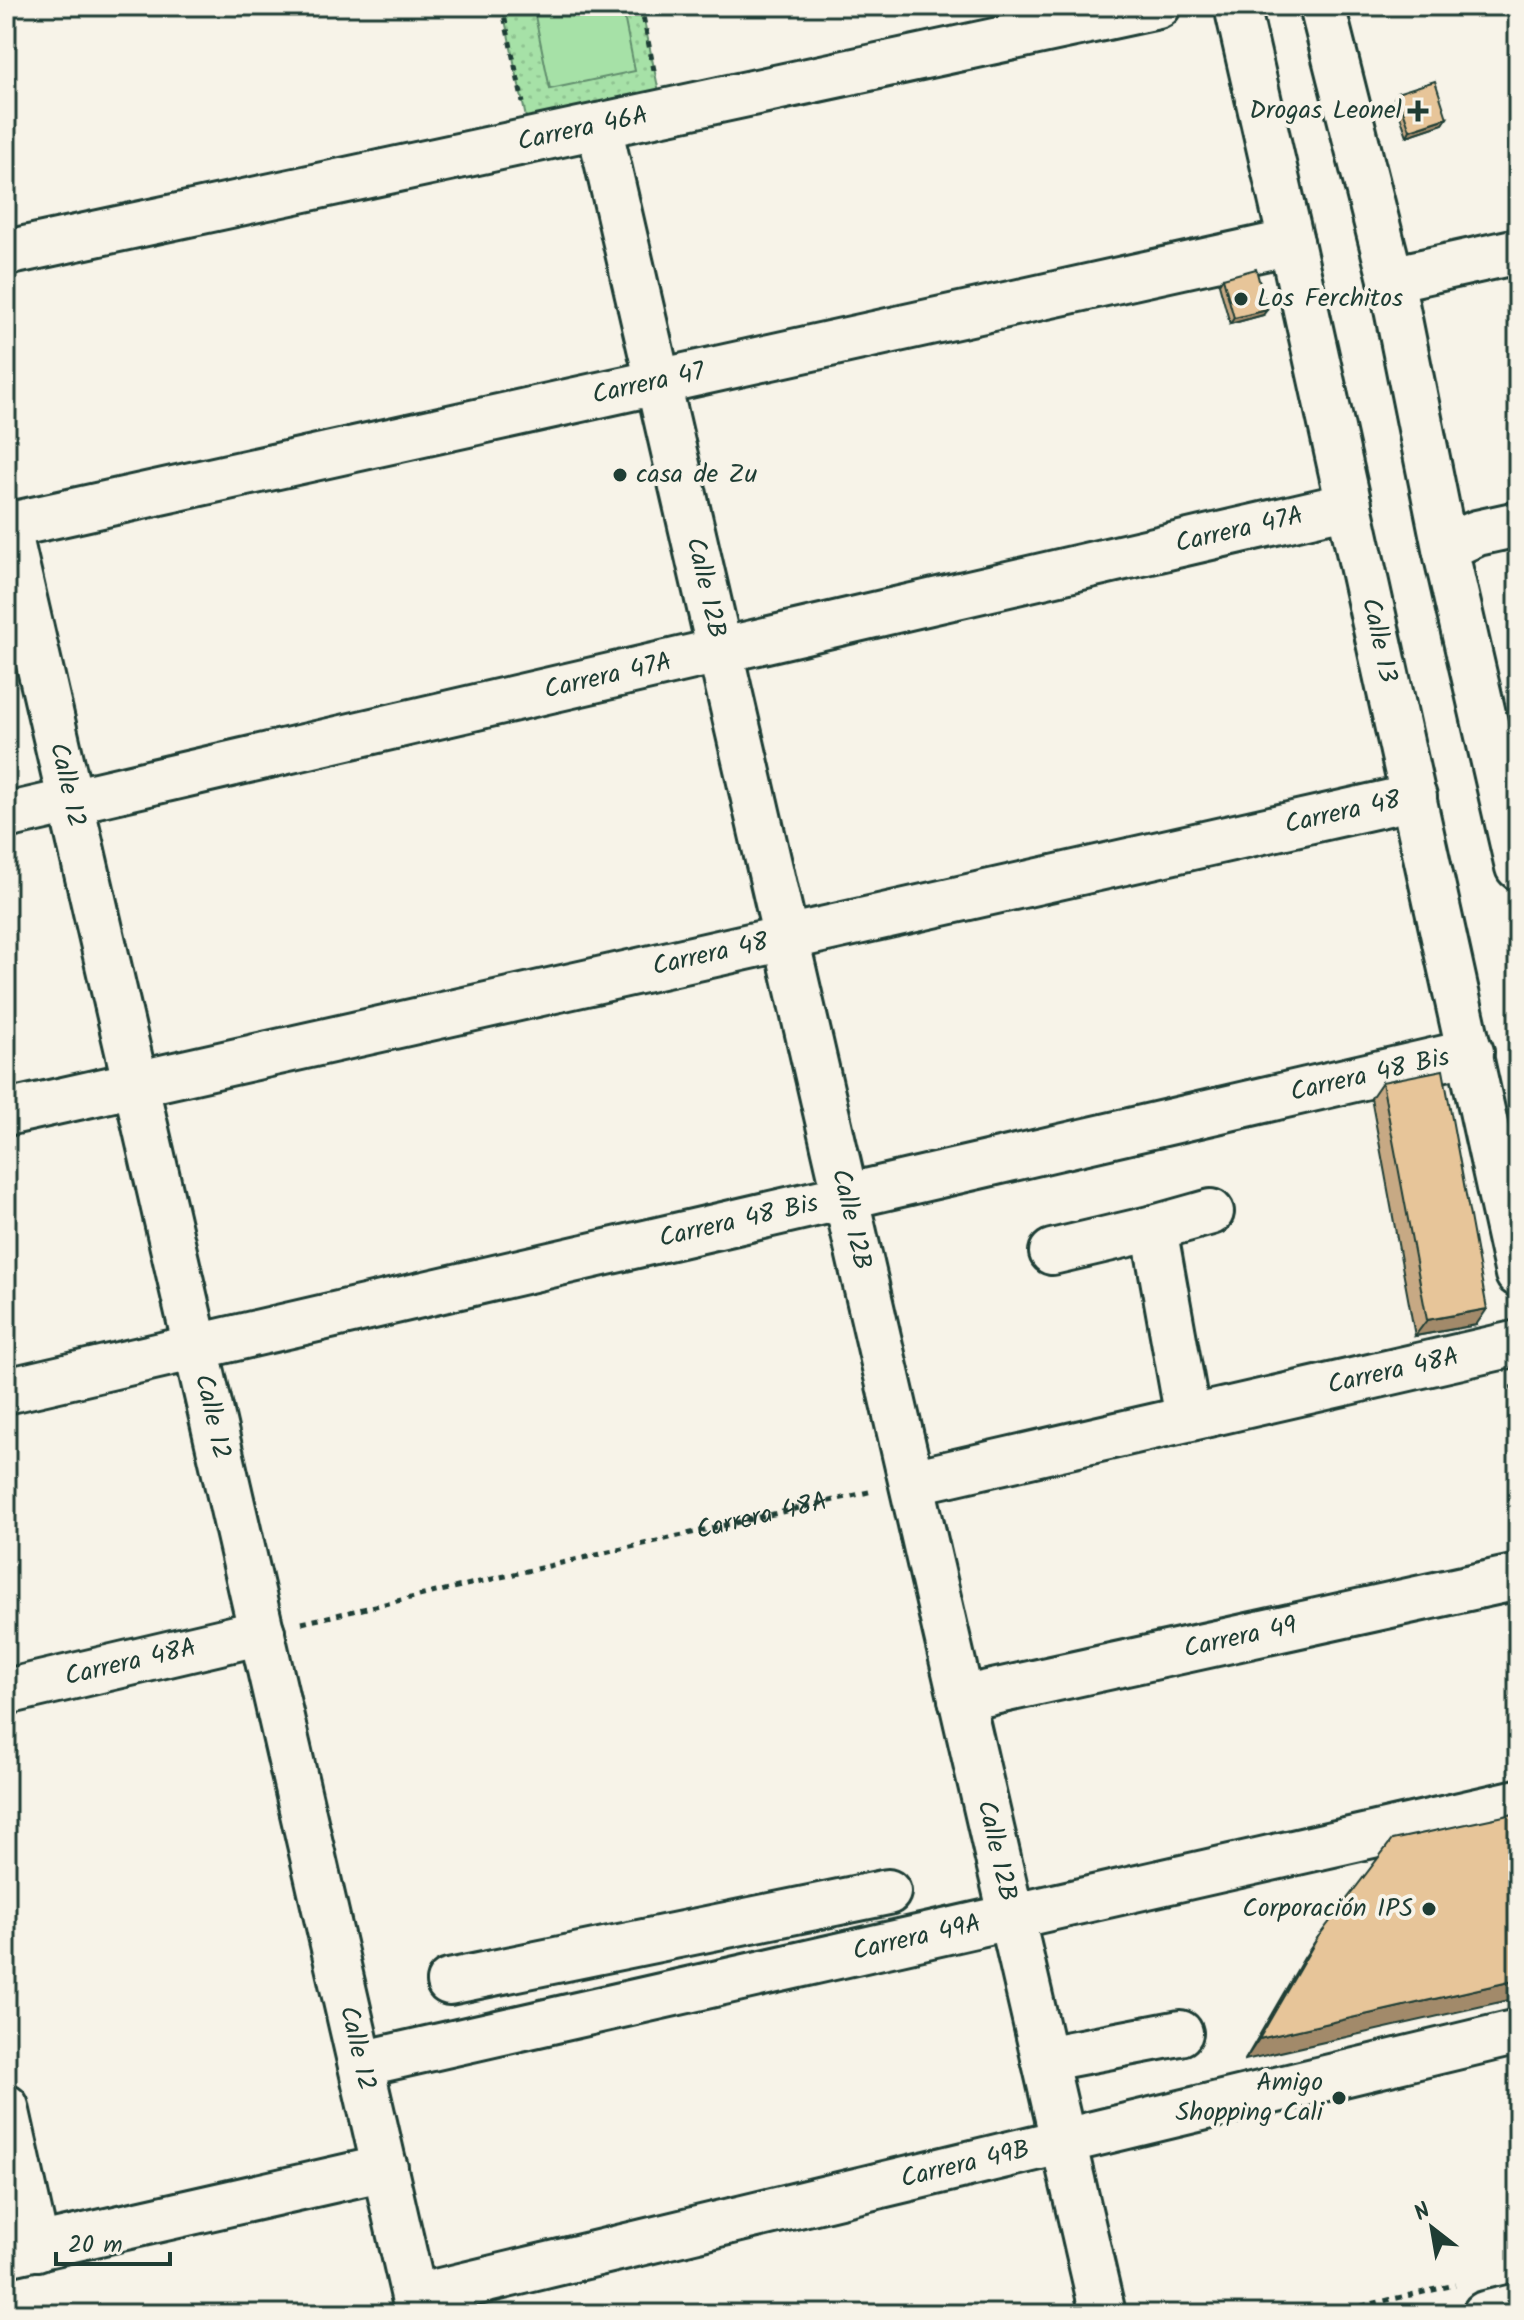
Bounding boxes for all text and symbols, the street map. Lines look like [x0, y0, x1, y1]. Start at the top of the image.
place label: Drogas Leonel [1249, 90, 1402, 132]
street label: Carrera 46A [514, 95, 652, 164]
marker: Drogas Leonel [1409, 102, 1427, 120]
place label: Los Ferchitos [1257, 278, 1403, 320]
marker: Los Ferchitos [1232, 290, 1250, 308]
street label: Carrera 47 [588, 351, 710, 417]
place label: casa de Zu [636, 454, 758, 496]
marker: casa de Zu [611, 466, 629, 484]
street label: Carrera 47A [1171, 495, 1307, 566]
street label: Calle 12B [673, 533, 737, 643]
street label: Calle 13 [1349, 594, 1408, 687]
street label: Carrera 47A [540, 641, 676, 712]
street label: Calle 12 [37, 739, 97, 832]
street label: Carrera 48 [1281, 780, 1405, 846]
street label: Carrera 48 [648, 921, 773, 988]
street label: Carrera 48 Bis [1286, 1037, 1454, 1114]
street label: Calle 12B [819, 1165, 883, 1274]
street label: Carrera 48 Bis [655, 1183, 822, 1260]
street label: Carrera 48A [1324, 1336, 1463, 1407]
street label: Calle 12 [182, 1370, 242, 1463]
street label: Carrera 48A [692, 1481, 832, 1552]
street label: Carrera 49 [1180, 1605, 1301, 1671]
street label: Carrera 48A [61, 1627, 201, 1698]
street label: Calle 12B [964, 1796, 1028, 1905]
place label: Corporación IPS [1242, 1888, 1413, 1930]
marker: Corporación IPS [1420, 1900, 1438, 1918]
street label: Carrera 49A [849, 1903, 985, 1973]
street label: Calle 12 [327, 2002, 387, 2095]
place label: Amigo Shopping Cali [1175, 2062, 1325, 2134]
marker: Amigo Shopping Cali [1330, 2089, 1348, 2107]
street label: Carrera 49B [896, 2129, 1034, 2201]
north arrow [1392, 2188, 1472, 2268]
text: N [1408, 2194, 1438, 2232]
scale bar [56, 2216, 170, 2266]
text: 20 m [68, 2226, 123, 2265]

